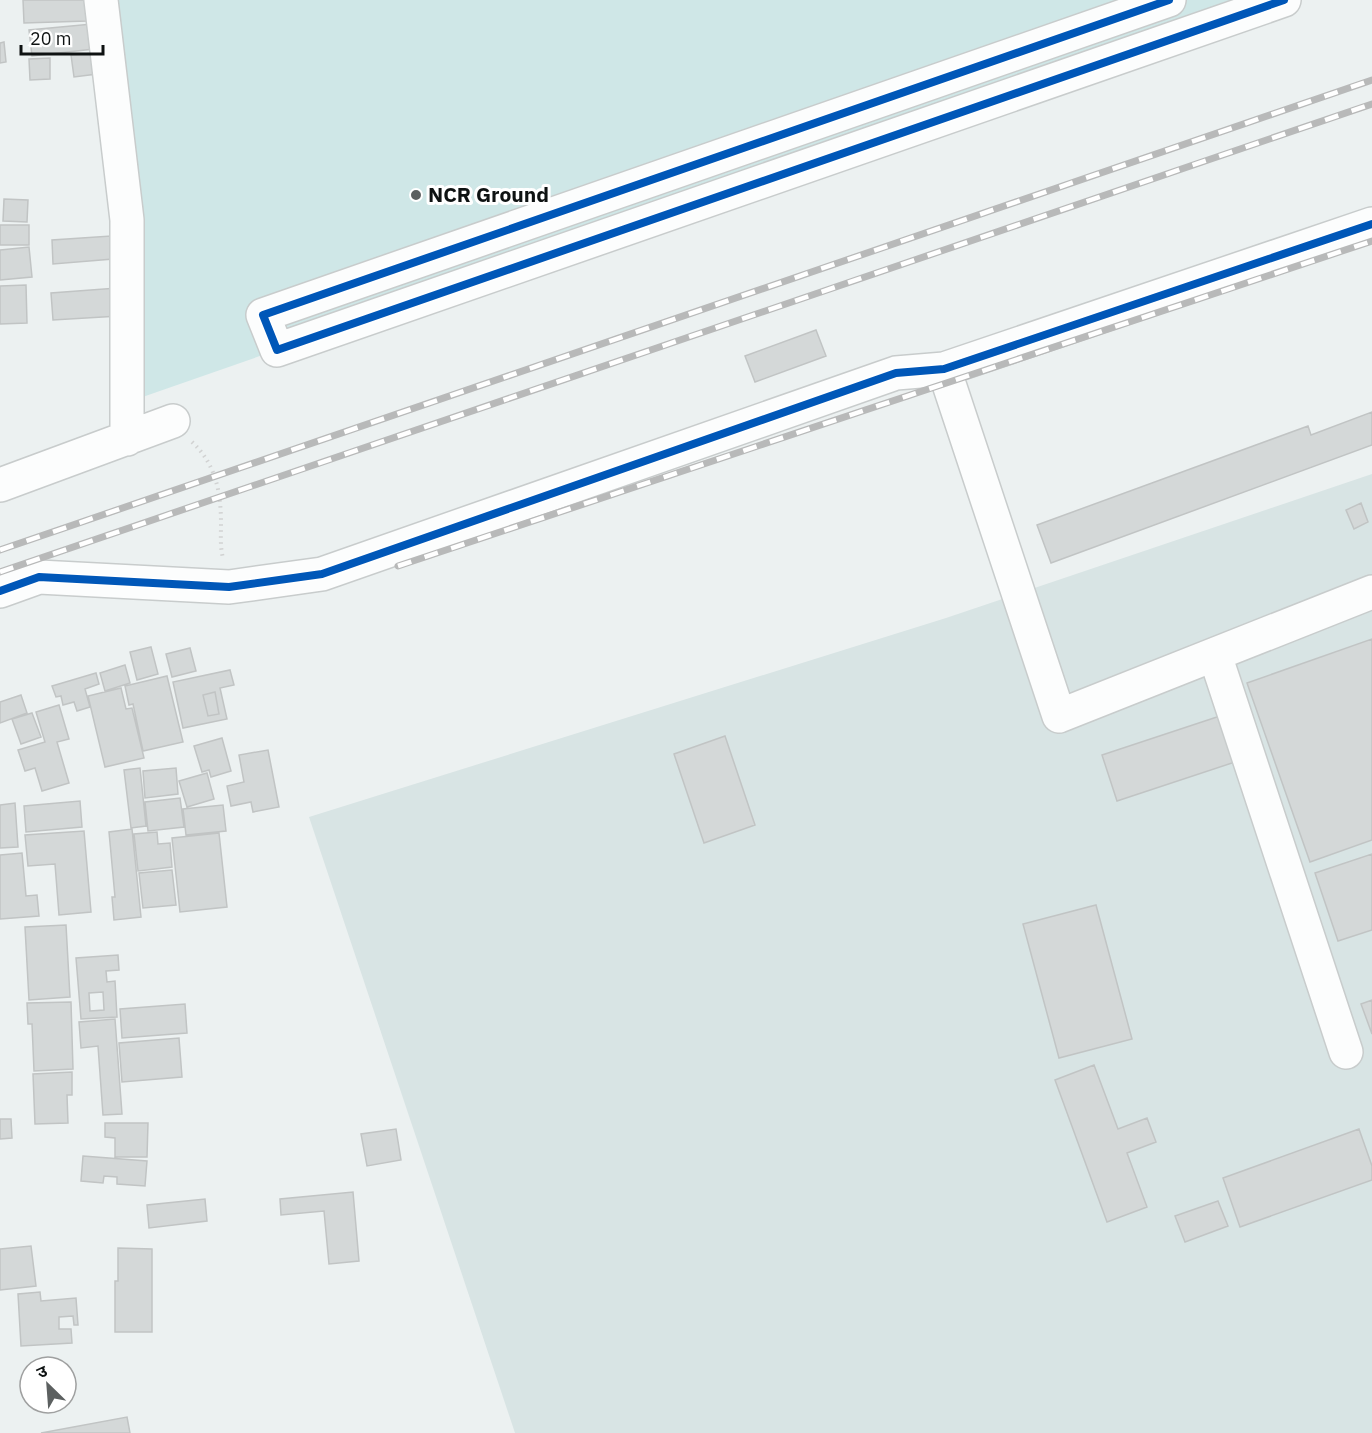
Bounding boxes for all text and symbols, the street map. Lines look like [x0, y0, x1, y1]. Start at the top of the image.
scale bar [21, 18, 104, 56]
text: 20 m [30, 27, 72, 50]
place label: NCR Ground [428, 180, 549, 208]
marker: NCR Ground [409, 188, 423, 202]
north arrow [18, 1355, 78, 1415]
text: उ [33, 1360, 51, 1382]

